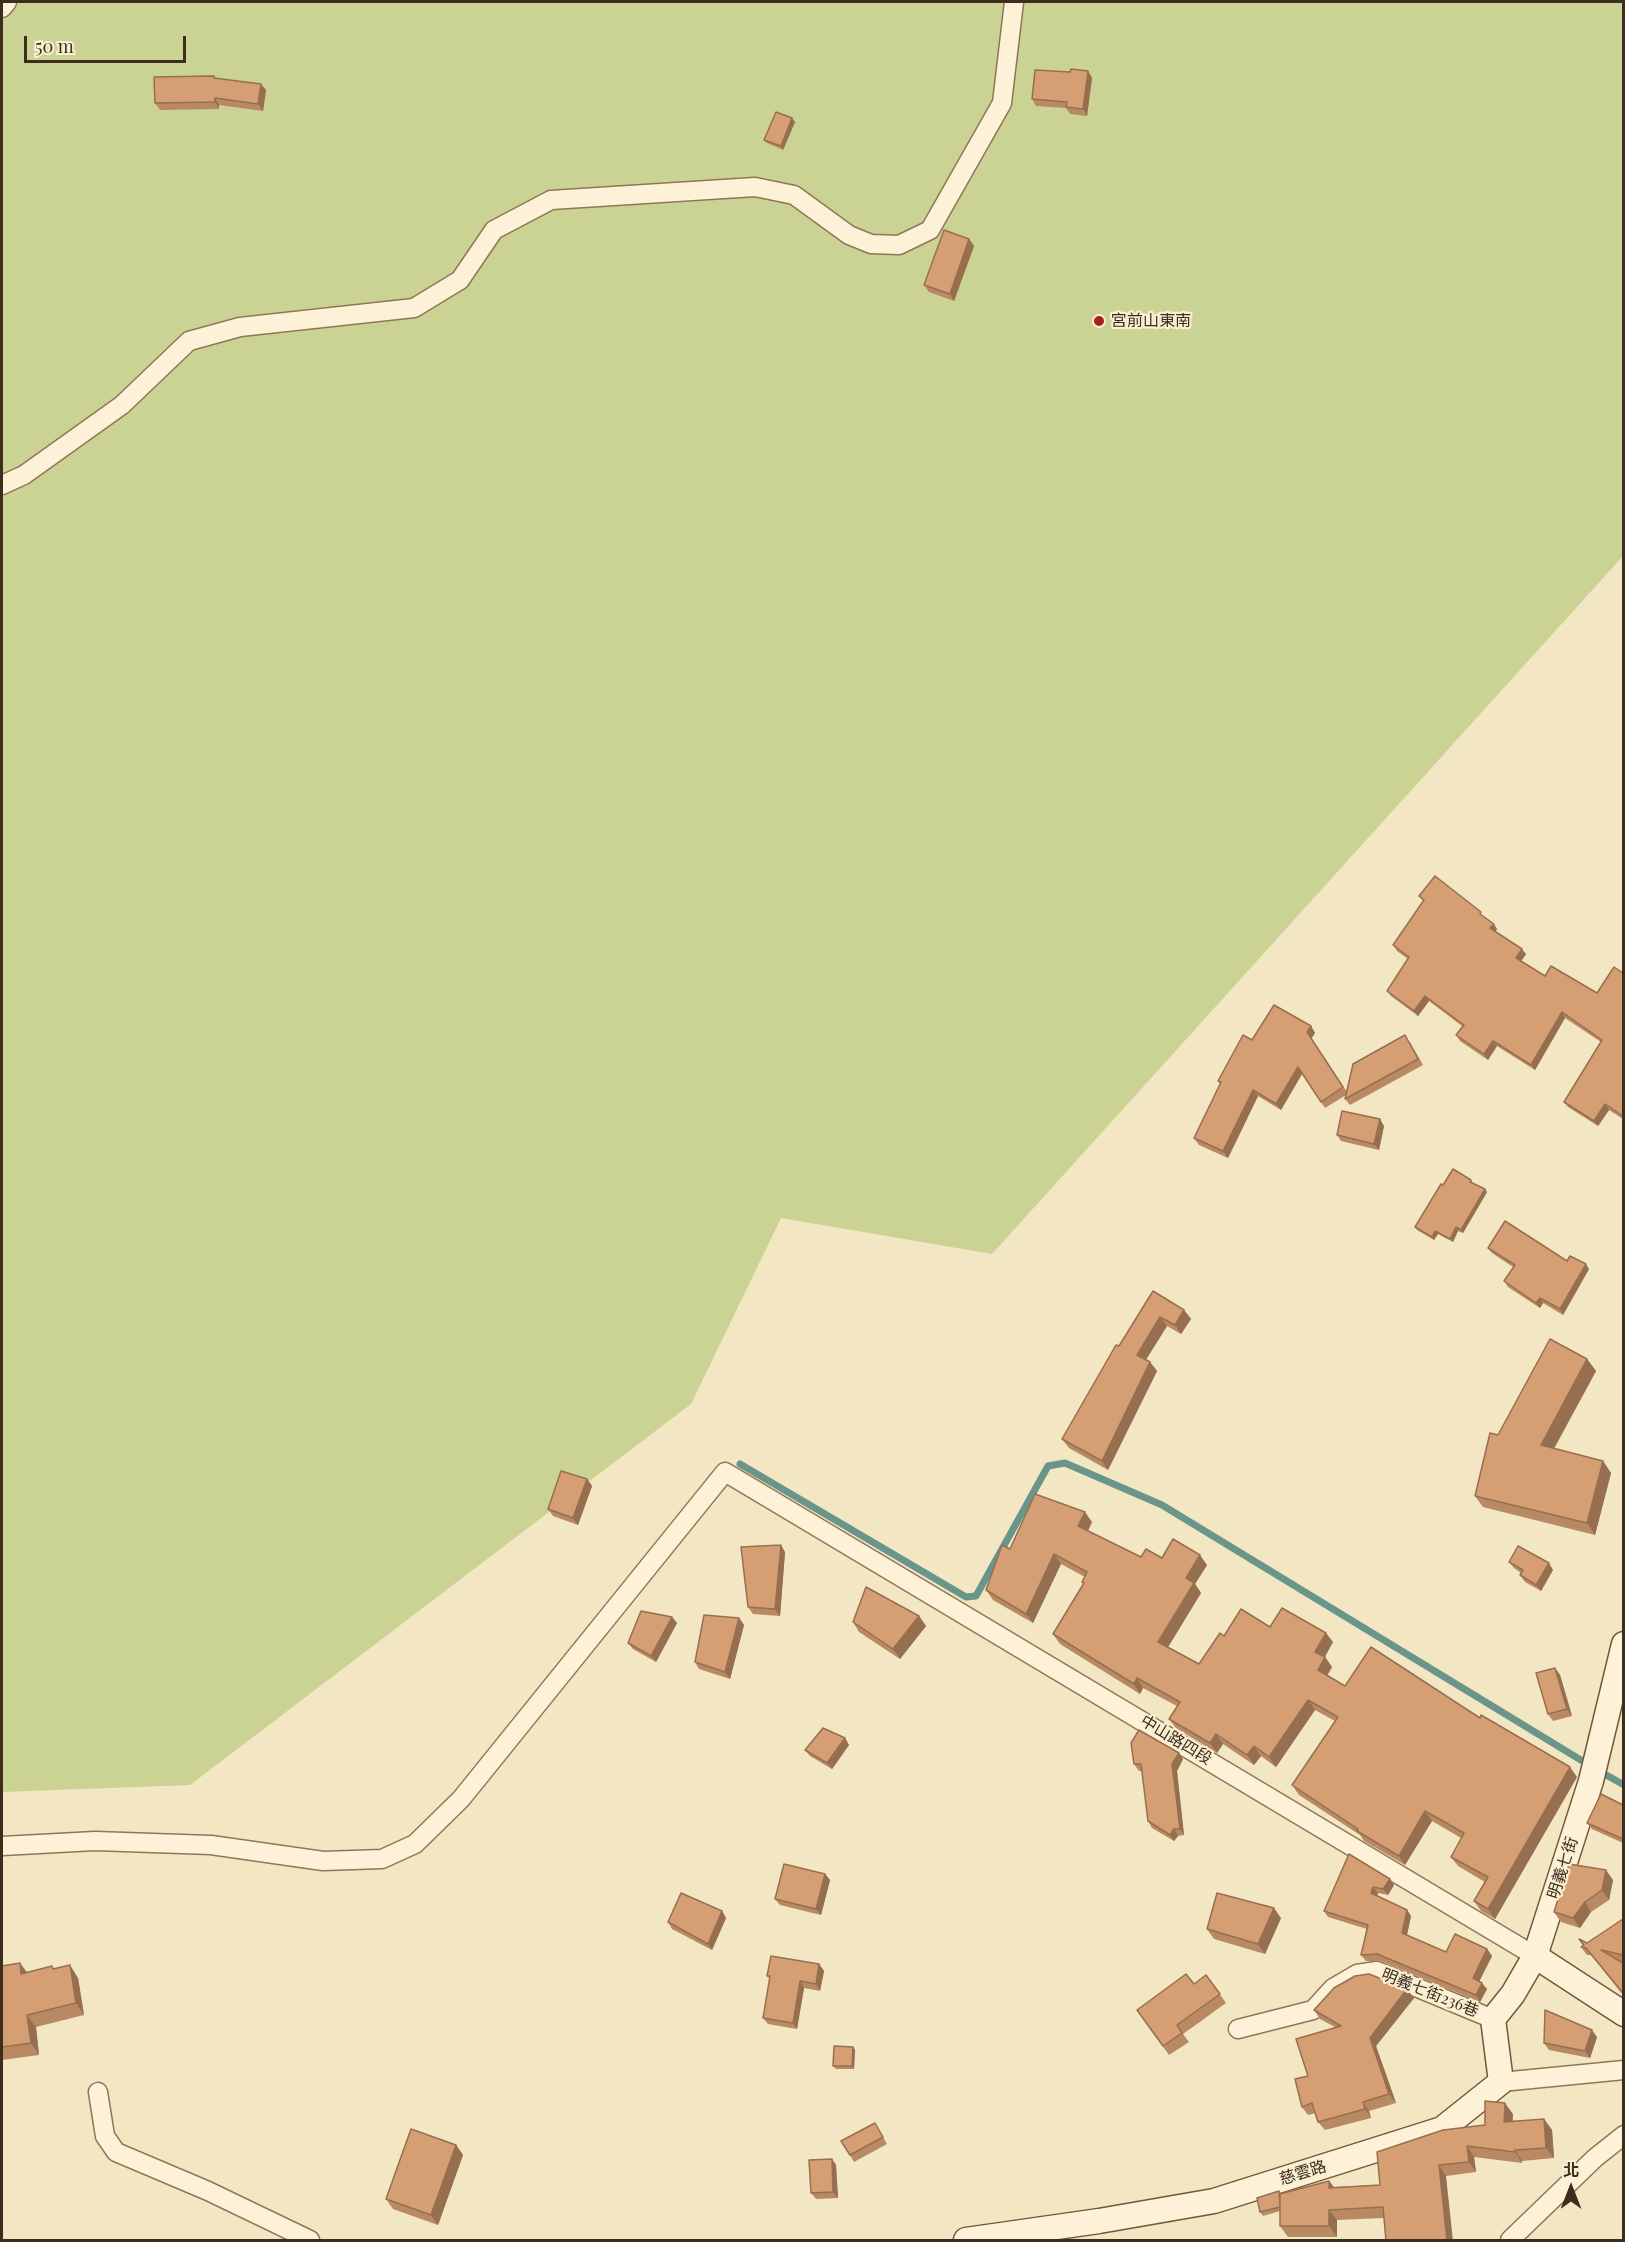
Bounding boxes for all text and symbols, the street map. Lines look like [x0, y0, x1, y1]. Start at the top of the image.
scale bar [27, 24, 189, 62]
text: 50 m [35, 34, 74, 58]
place label: 宮前山東南 [1111, 311, 1191, 331]
marker: 宮前山東南 [1092, 314, 1106, 328]
street label: 中山路四段 [1137, 1711, 1215, 1769]
street label: 明義七街 [1544, 1835, 1582, 1901]
street label: 明義七街236巷 [1379, 1965, 1481, 2021]
street label: 慈雲路 [1277, 2157, 1329, 2189]
north arrow [1541, 2158, 1601, 2218]
text: 北 [1563, 2159, 1579, 2180]

